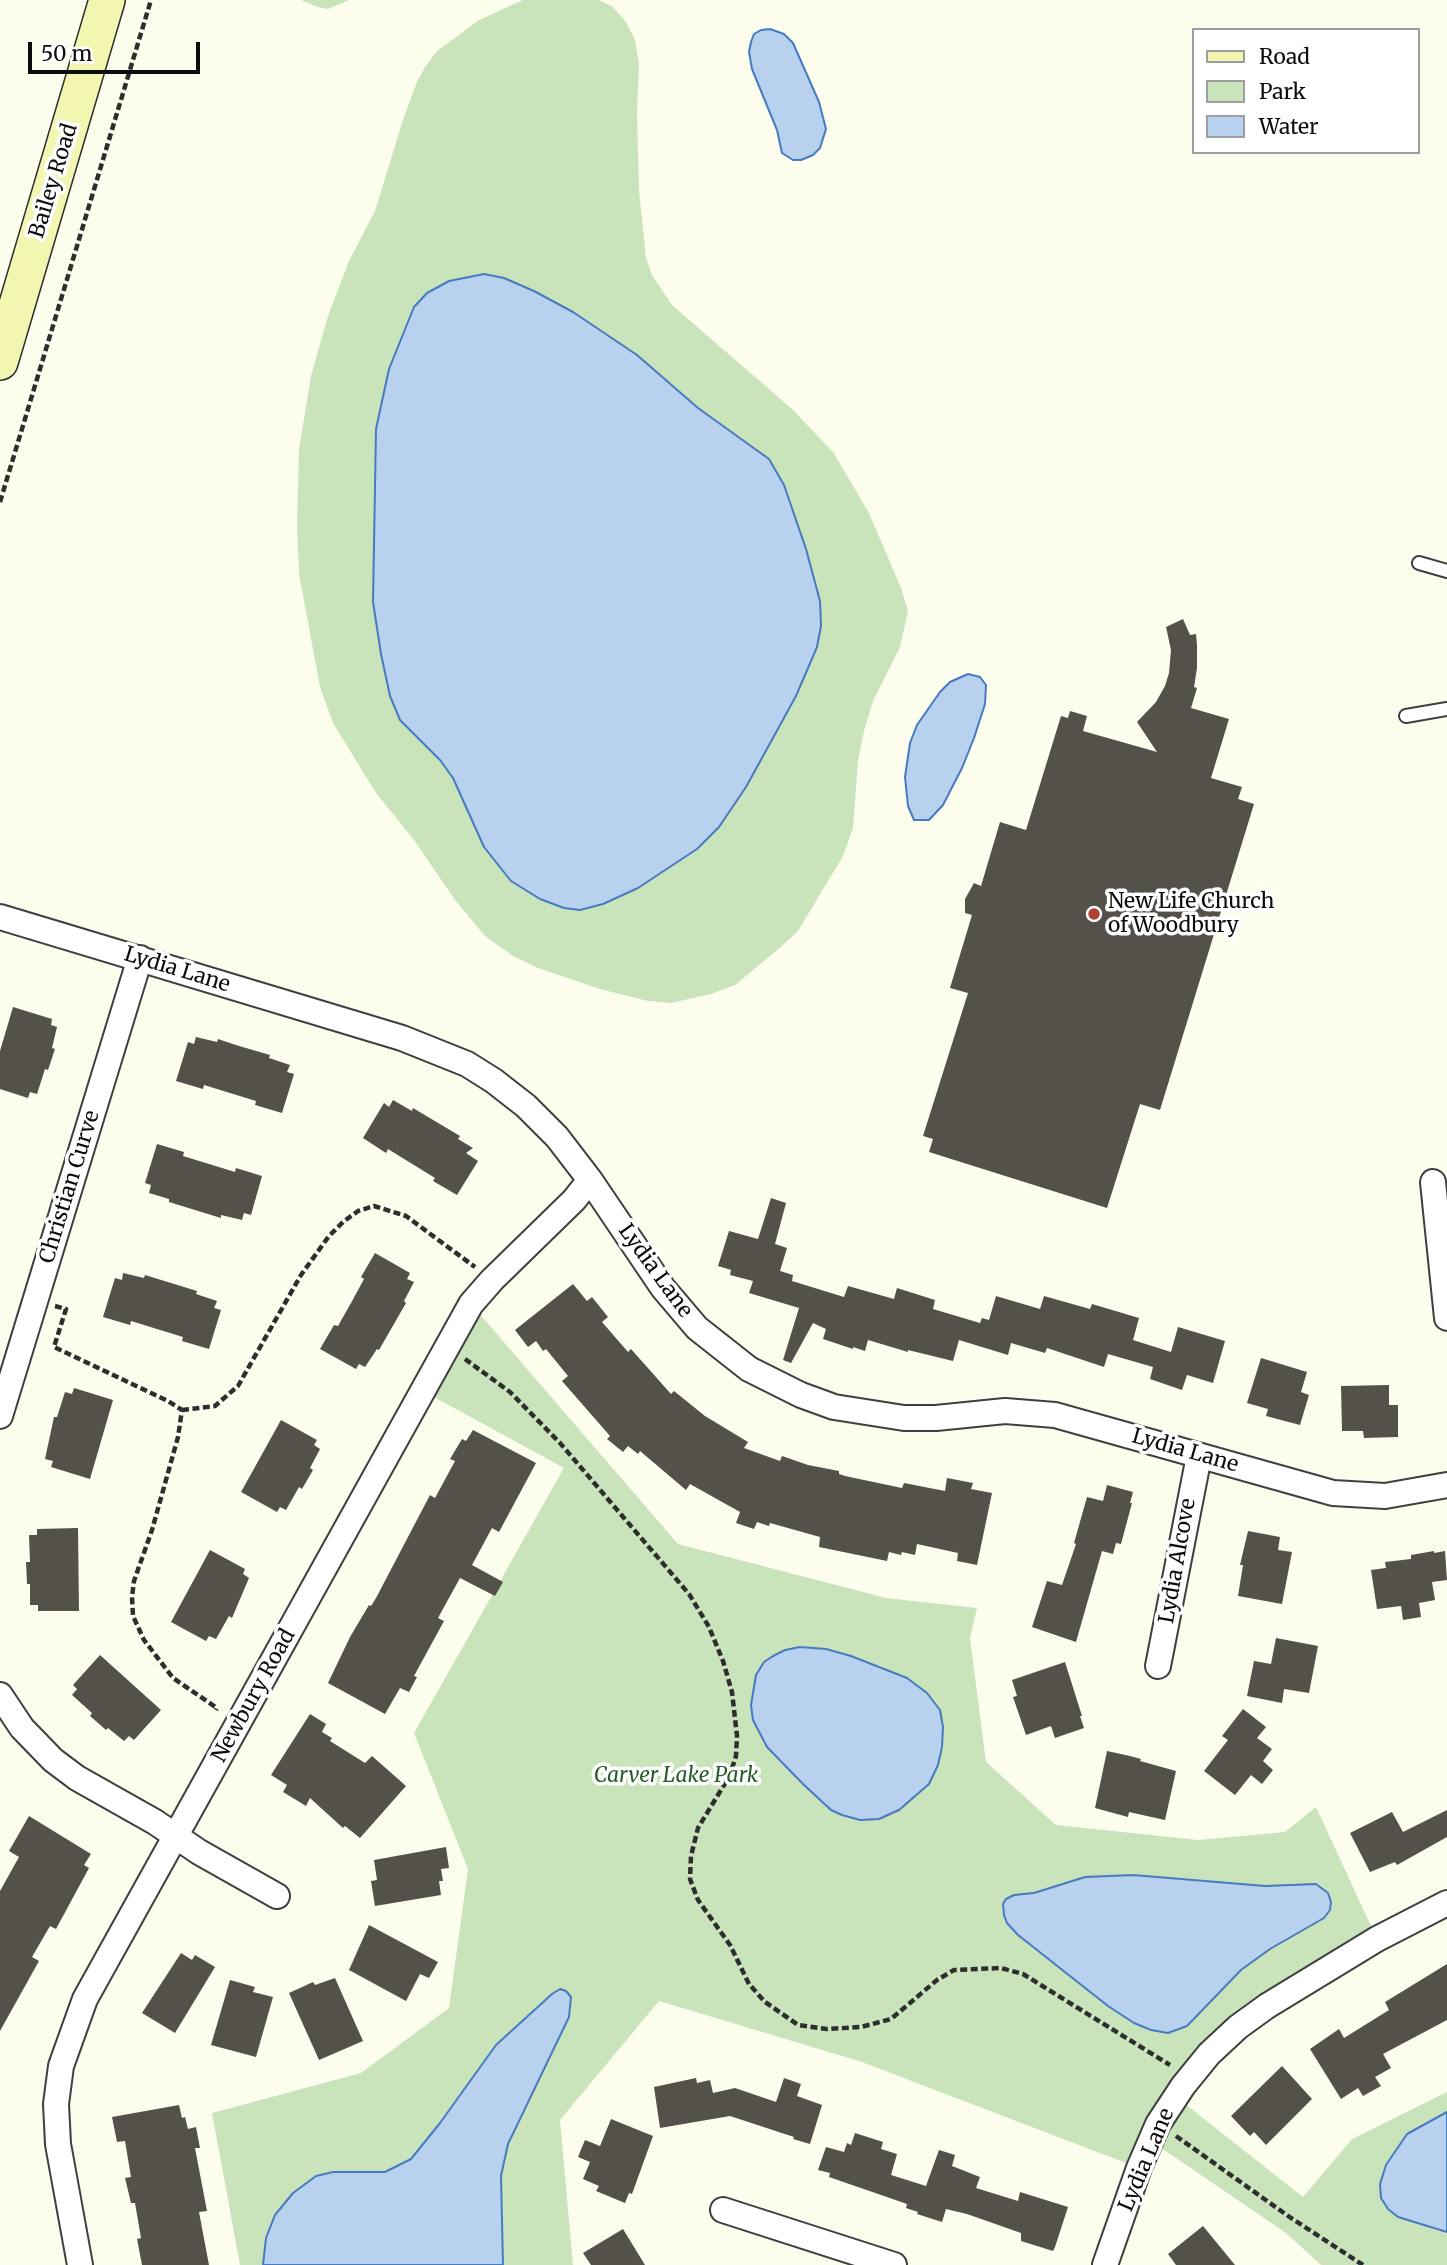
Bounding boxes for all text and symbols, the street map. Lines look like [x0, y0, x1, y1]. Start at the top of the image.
scale bar [32, 28, 203, 72]
legend [1192, 28, 1419, 154]
text: 50 m [41, 40, 92, 67]
text: Road [1259, 43, 1310, 70]
text: Park [1259, 78, 1306, 105]
text: Water [1259, 113, 1318, 140]
street label: Bailey Road [25, 121, 83, 241]
place label: New Life Church of Woodbury [1108, 889, 1274, 939]
marker: New Life Church of Woodbury [1086, 906, 1102, 922]
street label: Lydia Lane [121, 942, 233, 998]
street label: Christian Curve [35, 1108, 105, 1266]
street label: Lydia Lane [613, 1219, 697, 1323]
street label: Lydia Lane [1129, 1424, 1241, 1478]
street label: Lydia Alcove [1155, 1497, 1201, 1625]
street label: Newbury Road [207, 1625, 301, 1767]
park label: Carver Lake Park [594, 1763, 758, 1789]
street label: Lydia Lane [1114, 2105, 1180, 2215]

